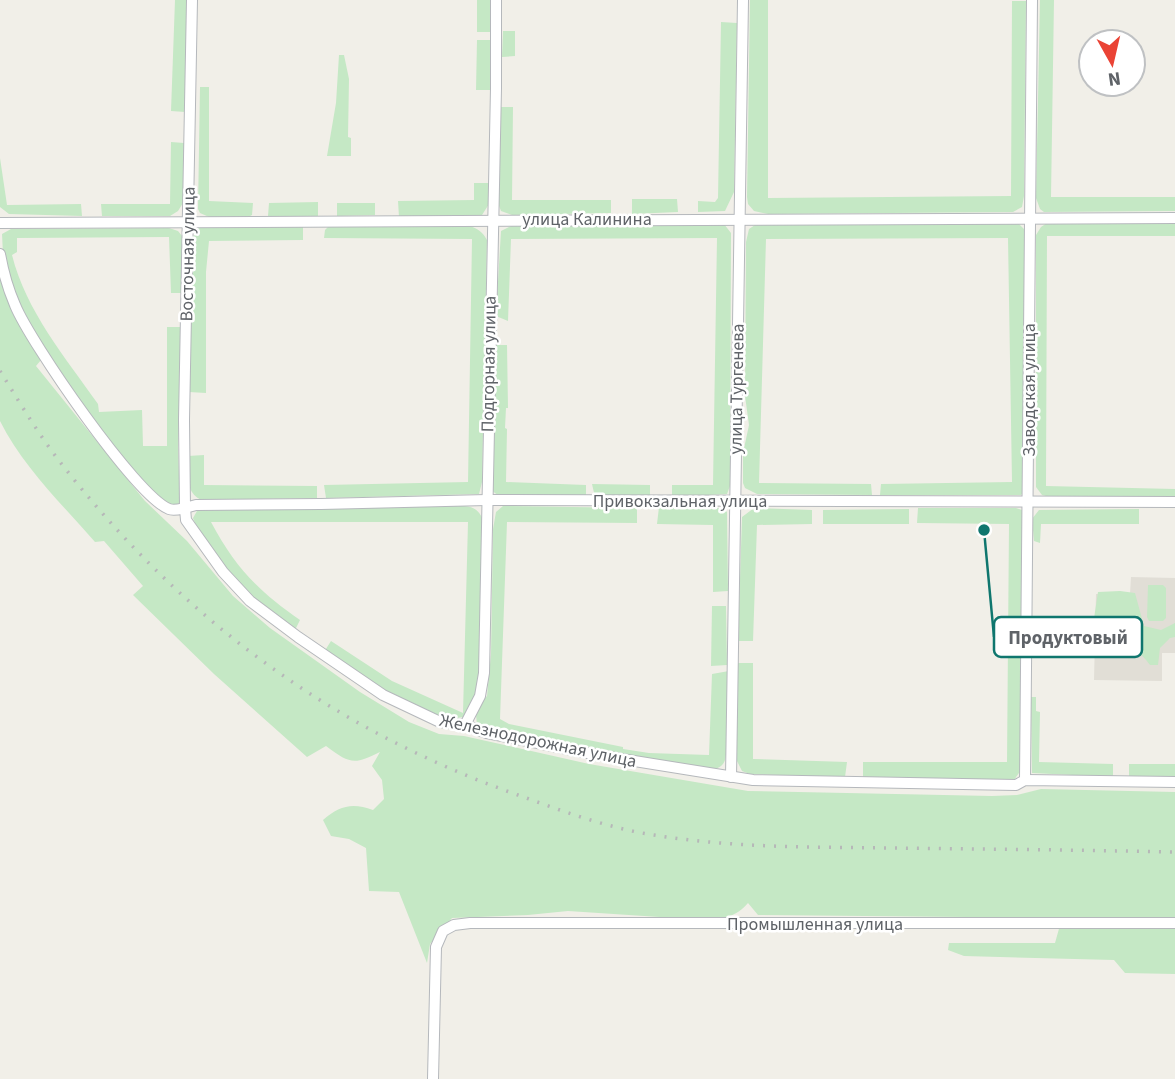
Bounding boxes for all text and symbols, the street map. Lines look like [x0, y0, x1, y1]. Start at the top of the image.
north arrow [1077, 28, 1147, 98]
text: N [1106, 64, 1122, 93]
street label: Восточная улица [174, 186, 202, 322]
street label: улица Калинина [522, 207, 652, 232]
street label: Подгорная улица [475, 296, 503, 432]
street label: улица Тургенева [723, 323, 751, 455]
street label: Заводская улица [1017, 323, 1042, 457]
street label: Привокзальная улица [593, 489, 767, 514]
callout: Продуктовый [994, 617, 1142, 657]
text: Продуктовый [1008, 625, 1128, 652]
street label: Железнодорожная улица [437, 708, 639, 774]
street label: Промышленная улица [727, 912, 903, 937]

